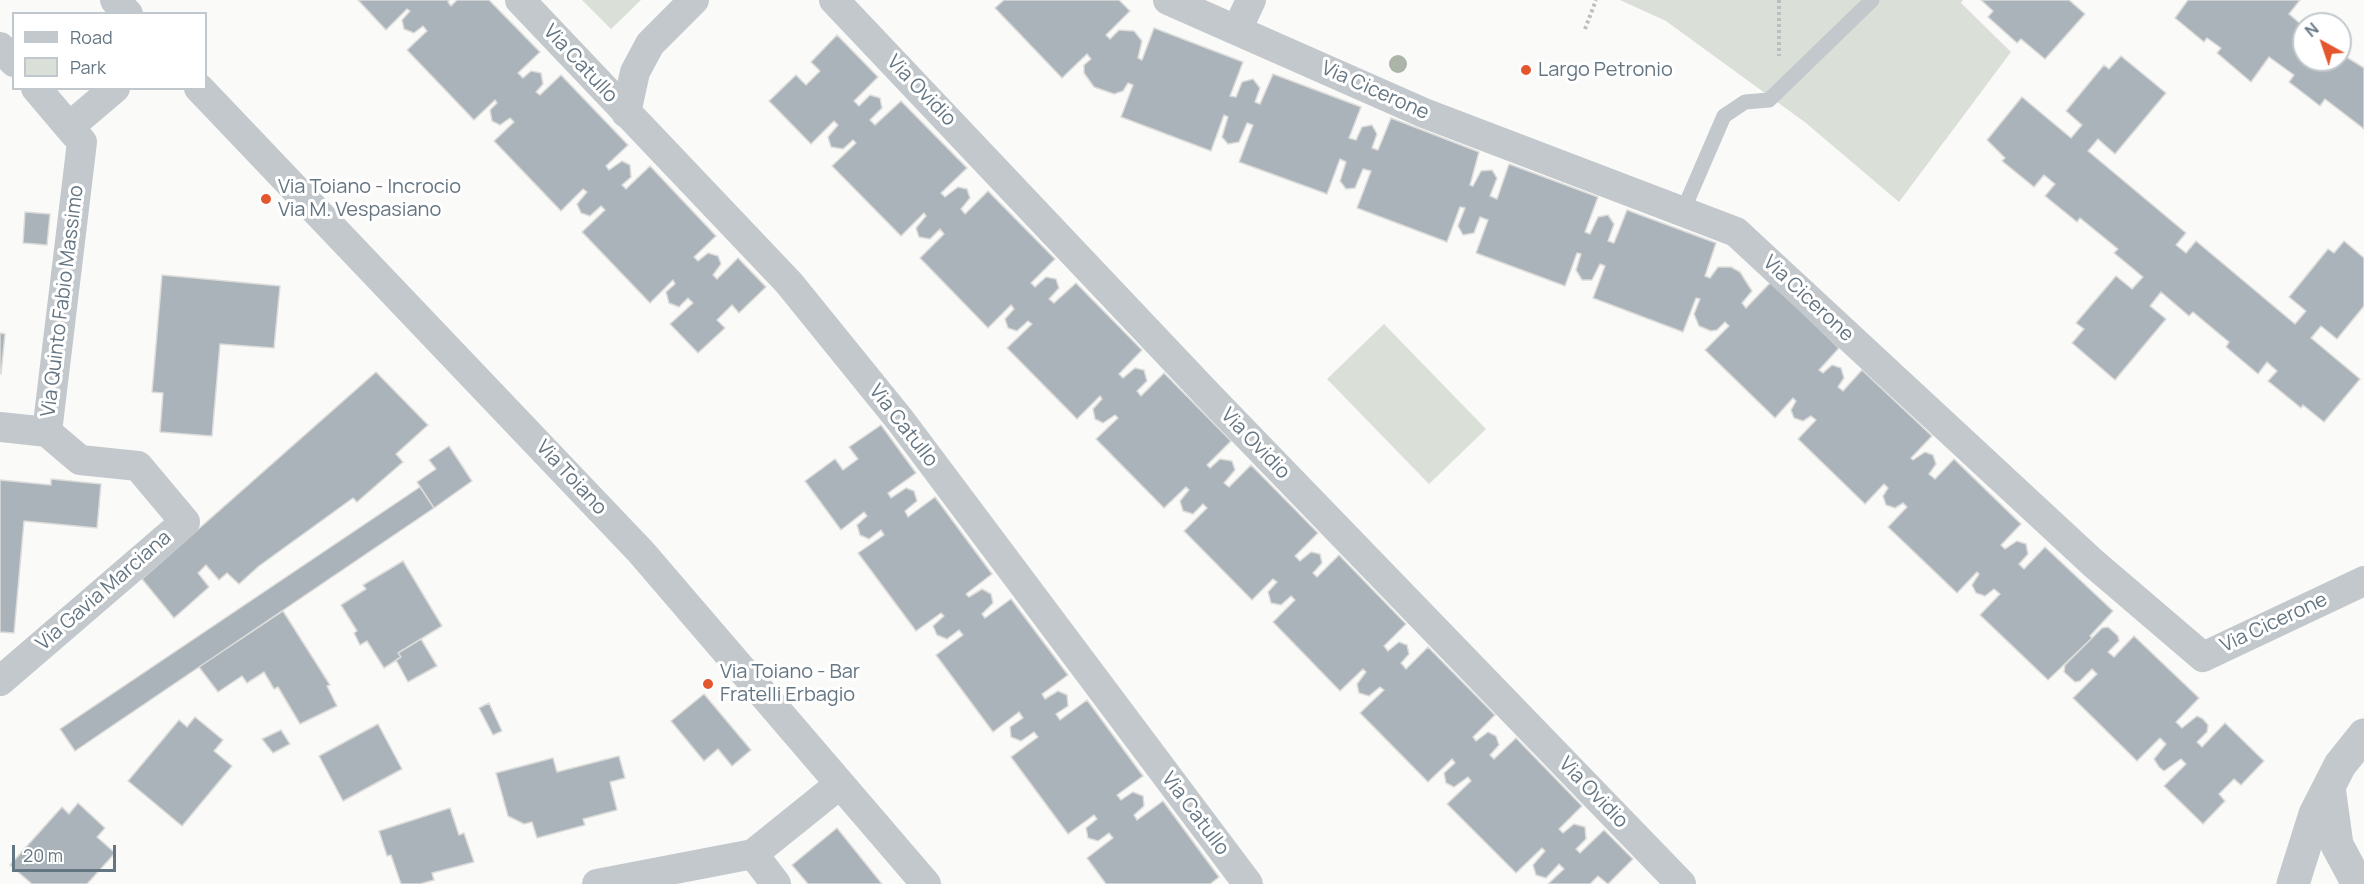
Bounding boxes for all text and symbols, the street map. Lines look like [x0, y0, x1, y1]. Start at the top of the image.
legend [12, 12, 207, 90]
north arrow [2292, 12, 2352, 72]
text: N [2300, 18, 2323, 42]
street label: Via Catullo [538, 20, 622, 108]
text: Road [70, 25, 113, 49]
street label: Via Ovidio [881, 51, 961, 131]
text: Park [70, 55, 106, 79]
street label: Via Cicerone [1317, 57, 1433, 125]
place label: Largo Petronio [1538, 58, 1673, 82]
marker: Largo Petronio [1519, 63, 1533, 77]
place label: Via Toiano - Incrocio Via M. Vespasiano [278, 175, 461, 222]
street label: Via Quinto Fabio Massimo [37, 184, 89, 418]
marker: Via Toiano - Incrocio Via M. Vespasiano [259, 192, 273, 206]
street label: Via Cicerone [1758, 251, 1858, 347]
street label: Via Catullo [863, 380, 943, 472]
street label: Via Ovidio [1215, 404, 1295, 484]
street label: Via Toiano [530, 436, 612, 520]
street label: Via Gavia Marciana [32, 526, 176, 656]
street label: Via Cicerone [2217, 588, 2331, 658]
place label: Via Toiano - Bar Fratelli Erbagio [720, 660, 860, 707]
marker: Via Toiano - Bar Fratelli Erbagio [701, 677, 715, 691]
street label: Via Ovidio [1553, 753, 1633, 833]
street label: Via Catullo [1156, 768, 1234, 860]
scale bar [15, 833, 118, 871]
text: 20 m [23, 843, 63, 867]

